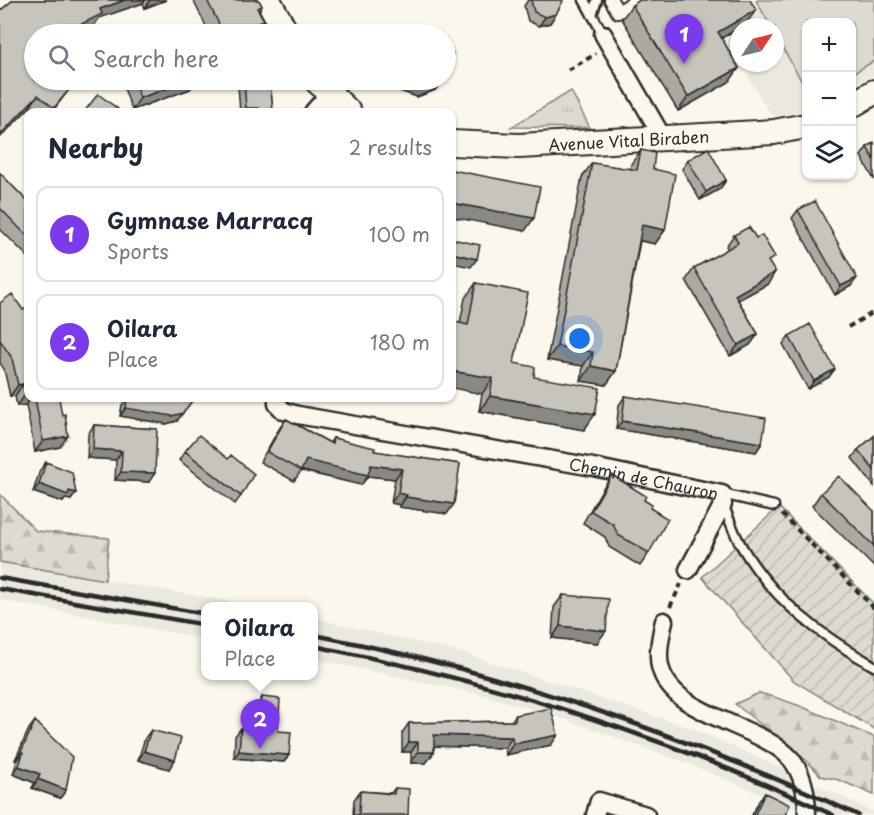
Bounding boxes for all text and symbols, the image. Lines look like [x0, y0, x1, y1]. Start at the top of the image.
pin: 1 [664, 14, 704, 64]
north arrow [730, 18, 784, 72]
map controls [802, 18, 856, 180]
button: + [802, 18, 856, 72]
search box [24, 24, 456, 90]
icon: search [45, 41, 78, 74]
text: Search here [93, 41, 219, 74]
button: − [802, 72, 856, 126]
street label: Avenue Vital Biraben [548, 124, 710, 156]
button: layers [802, 126, 856, 180]
text: Nearby [48, 128, 143, 167]
text: 2 results [349, 132, 432, 162]
text: Gymnase Marracq [107, 203, 313, 236]
text: 1 [65, 219, 74, 249]
text: 100 m [369, 219, 430, 249]
text: Sports [107, 236, 169, 266]
text: Oilara [107, 311, 178, 344]
your location [565, 324, 594, 353]
text: 2 [62, 327, 77, 357]
text: 180 m [370, 327, 430, 357]
text: Place [107, 344, 158, 374]
street label: Chemin de Chauron [567, 451, 721, 505]
popup [201, 602, 318, 680]
text: Oilara [224, 610, 295, 643]
text: Place [224, 643, 275, 673]
pin: 2 [240, 700, 280, 749]

